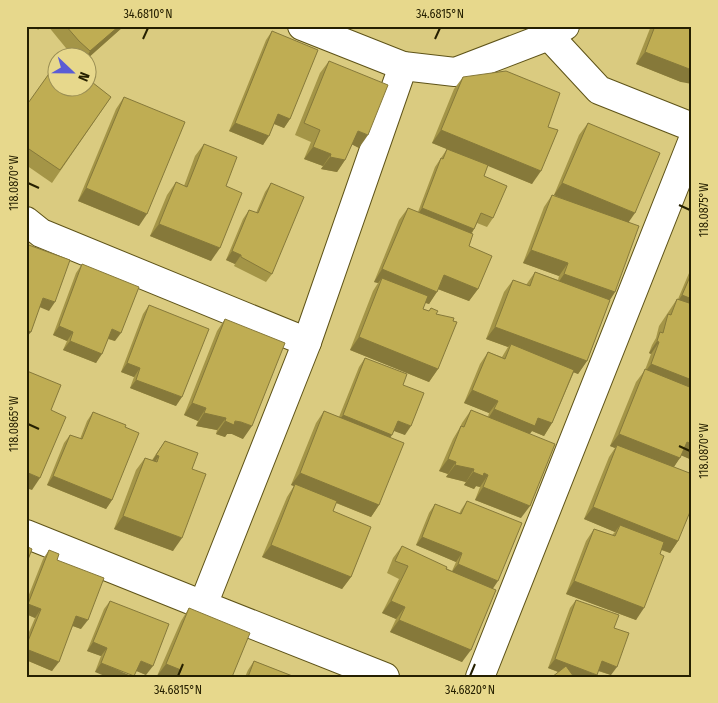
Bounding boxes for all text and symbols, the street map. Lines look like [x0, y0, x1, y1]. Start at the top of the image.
text: 34.6810°N [123, 7, 173, 21]
text: 34.6815°N [416, 7, 464, 21]
north arrow [48, 48, 98, 98]
text: N [74, 70, 93, 84]
text: 118.0870°W [7, 155, 21, 211]
text: 118.0875°W [697, 183, 711, 237]
text: 118.0865°W [7, 396, 21, 452]
text: 118.0870°W [697, 423, 711, 479]
text: 34.6815°N [154, 683, 202, 697]
text: 34.6820°N [445, 683, 495, 697]

